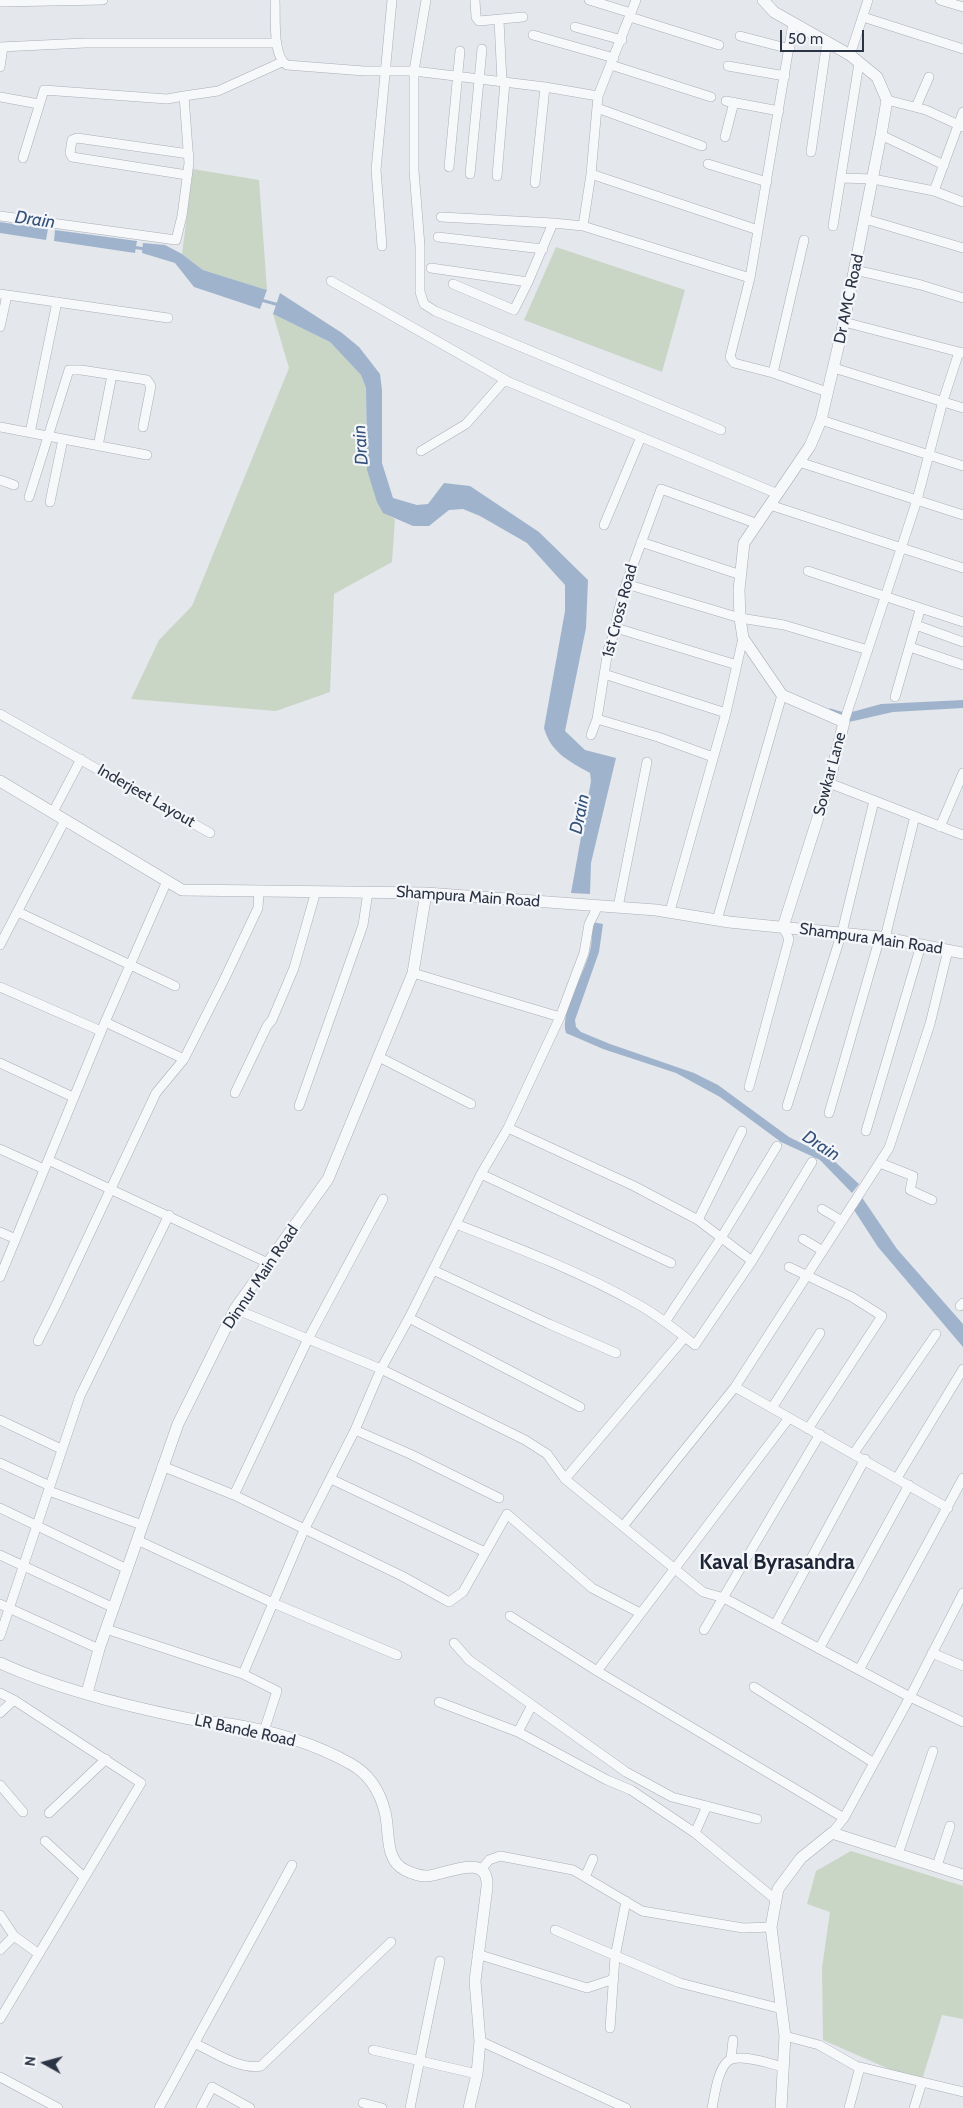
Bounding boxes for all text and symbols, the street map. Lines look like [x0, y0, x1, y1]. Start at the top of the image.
scale bar [783, 20, 867, 52]
text: 50 m [788, 30, 823, 48]
water label: Drain [14, 207, 56, 233]
street label: Dr AMC Road [830, 252, 868, 346]
water label: Drain [349, 424, 373, 466]
street label: 1st Cross Road [598, 562, 642, 660]
street label: Sowkar Lane [810, 730, 850, 818]
street label: Inderjeet Layout [94, 760, 198, 832]
water label: Drain [566, 792, 594, 836]
street label: Shampura Main Road [395, 882, 541, 912]
street label: Shampura Main Road [798, 919, 944, 959]
water label: Drain [798, 1126, 844, 1166]
street label: Dinnur Main Road [219, 1221, 303, 1333]
district label: Kaval Byrasandra [699, 1550, 855, 1576]
street label: LR Bande Road [193, 1711, 297, 1751]
north arrow [20, 2038, 70, 2088]
text: N [21, 2055, 40, 2067]

